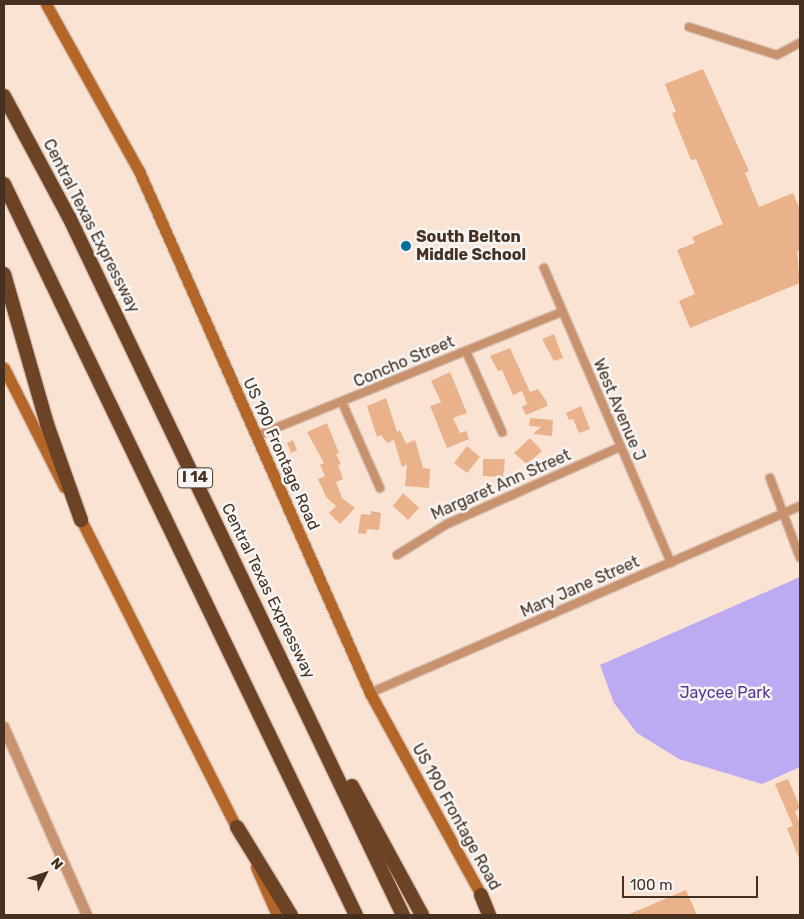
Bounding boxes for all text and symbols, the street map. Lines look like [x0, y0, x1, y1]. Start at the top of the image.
street label: Central Texas Expressway [39, 136, 143, 316]
place label: South Belton Middle School [416, 227, 526, 265]
marker: South Belton Middle School [400, 240, 412, 252]
street label: Concho Street [351, 332, 457, 392]
street label: West Avenue J [589, 356, 649, 464]
street label: US 190 Frontage Road [239, 375, 323, 533]
street label: Margaret Ann Street [428, 445, 574, 525]
road number: I 14 [176, 466, 214, 490]
street label: Central Texas Expressway [217, 500, 319, 682]
street label: Mary Jane Street [518, 552, 642, 622]
park label: Jaycee Park [679, 683, 771, 703]
street label: US 190 Frontage Road [408, 740, 504, 894]
north arrow [20, 849, 70, 899]
text: N [47, 854, 66, 873]
scale bar [624, 866, 760, 898]
text: 100 m [630, 876, 672, 894]

